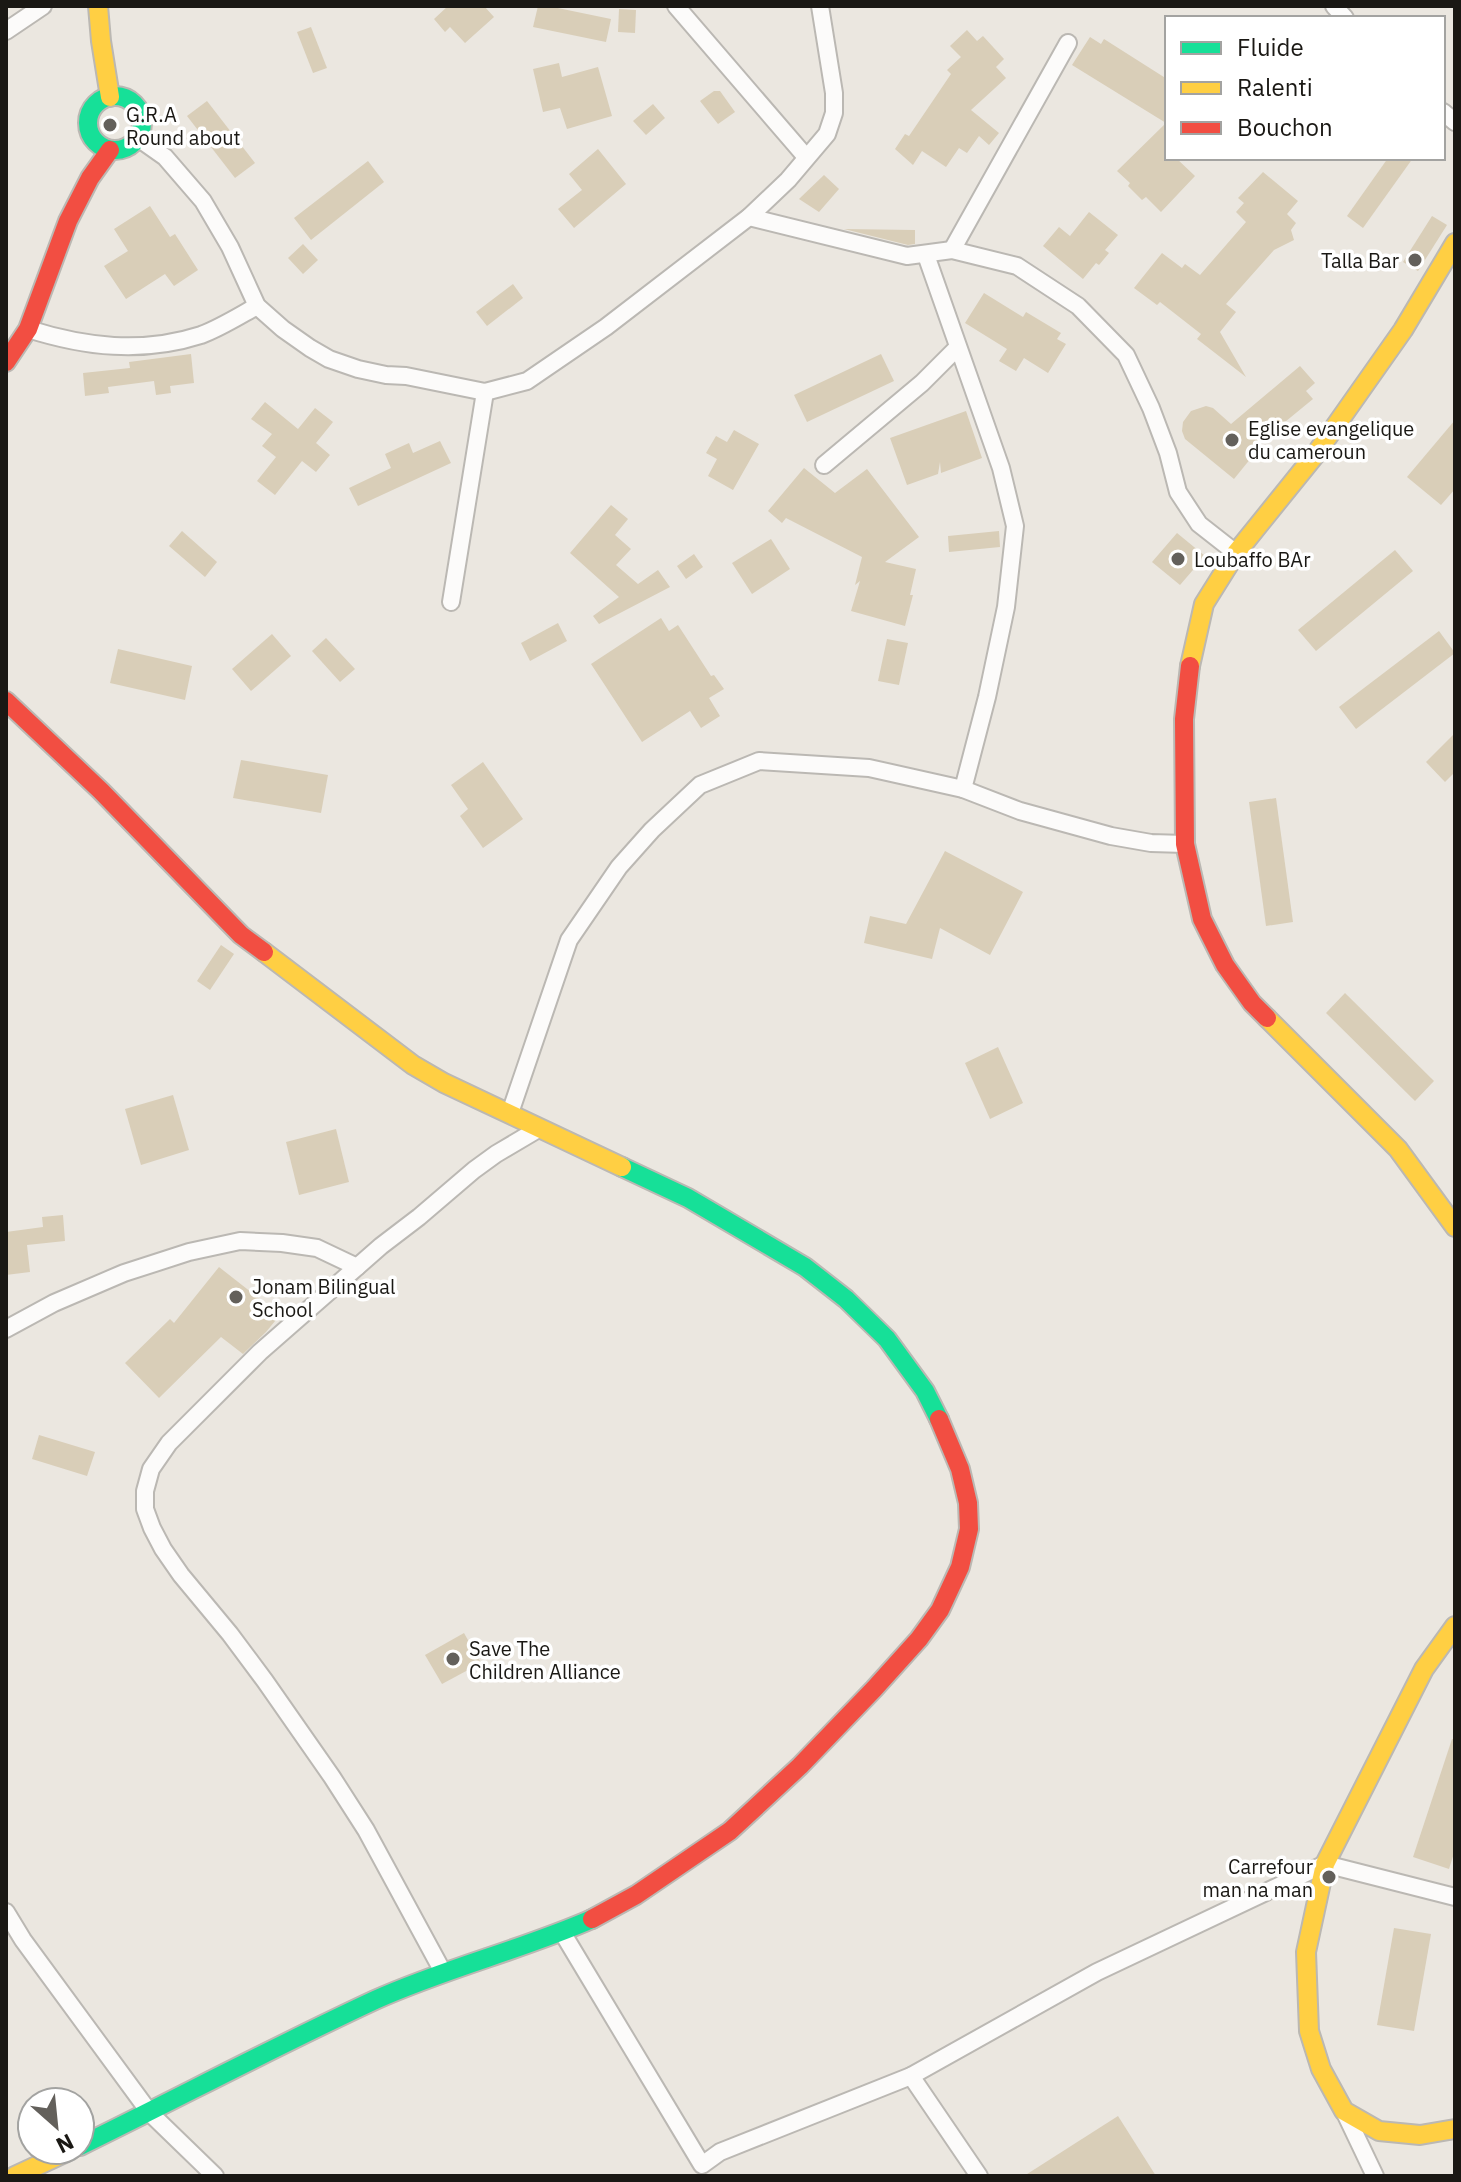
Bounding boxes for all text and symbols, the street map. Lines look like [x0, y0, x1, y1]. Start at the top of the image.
legend [1165, 16, 1445, 160]
text: Fluide [1237, 31, 1304, 63]
text: Ralenti [1237, 71, 1313, 103]
place label: G.R.A Round about [126, 101, 241, 151]
text: Bouchon [1237, 111, 1333, 143]
marker: G.R.A Round about [101, 116, 119, 134]
place label: Talla Bar [1321, 247, 1399, 274]
marker: Talla Bar [1406, 251, 1424, 269]
place label: Eglise evangelique du cameroun [1248, 415, 1414, 465]
marker: Eglise evangelique du cameroun [1223, 431, 1241, 449]
place label: Loubaffo BAr [1194, 546, 1310, 573]
marker: Loubaffo BAr [1169, 550, 1187, 568]
place label: Jonam Bilingual School [252, 1273, 395, 1323]
marker: Jonam Bilingual School [227, 1288, 245, 1306]
place label: Save The Children Alliance [469, 1635, 621, 1685]
marker: Save The Children Alliance [444, 1650, 462, 1668]
place label: Carrefour man na man [1203, 1853, 1313, 1903]
marker: Carrefour man na man [1320, 1868, 1338, 1886]
north arrow [16, 2086, 96, 2166]
text: N [52, 2128, 79, 2161]

